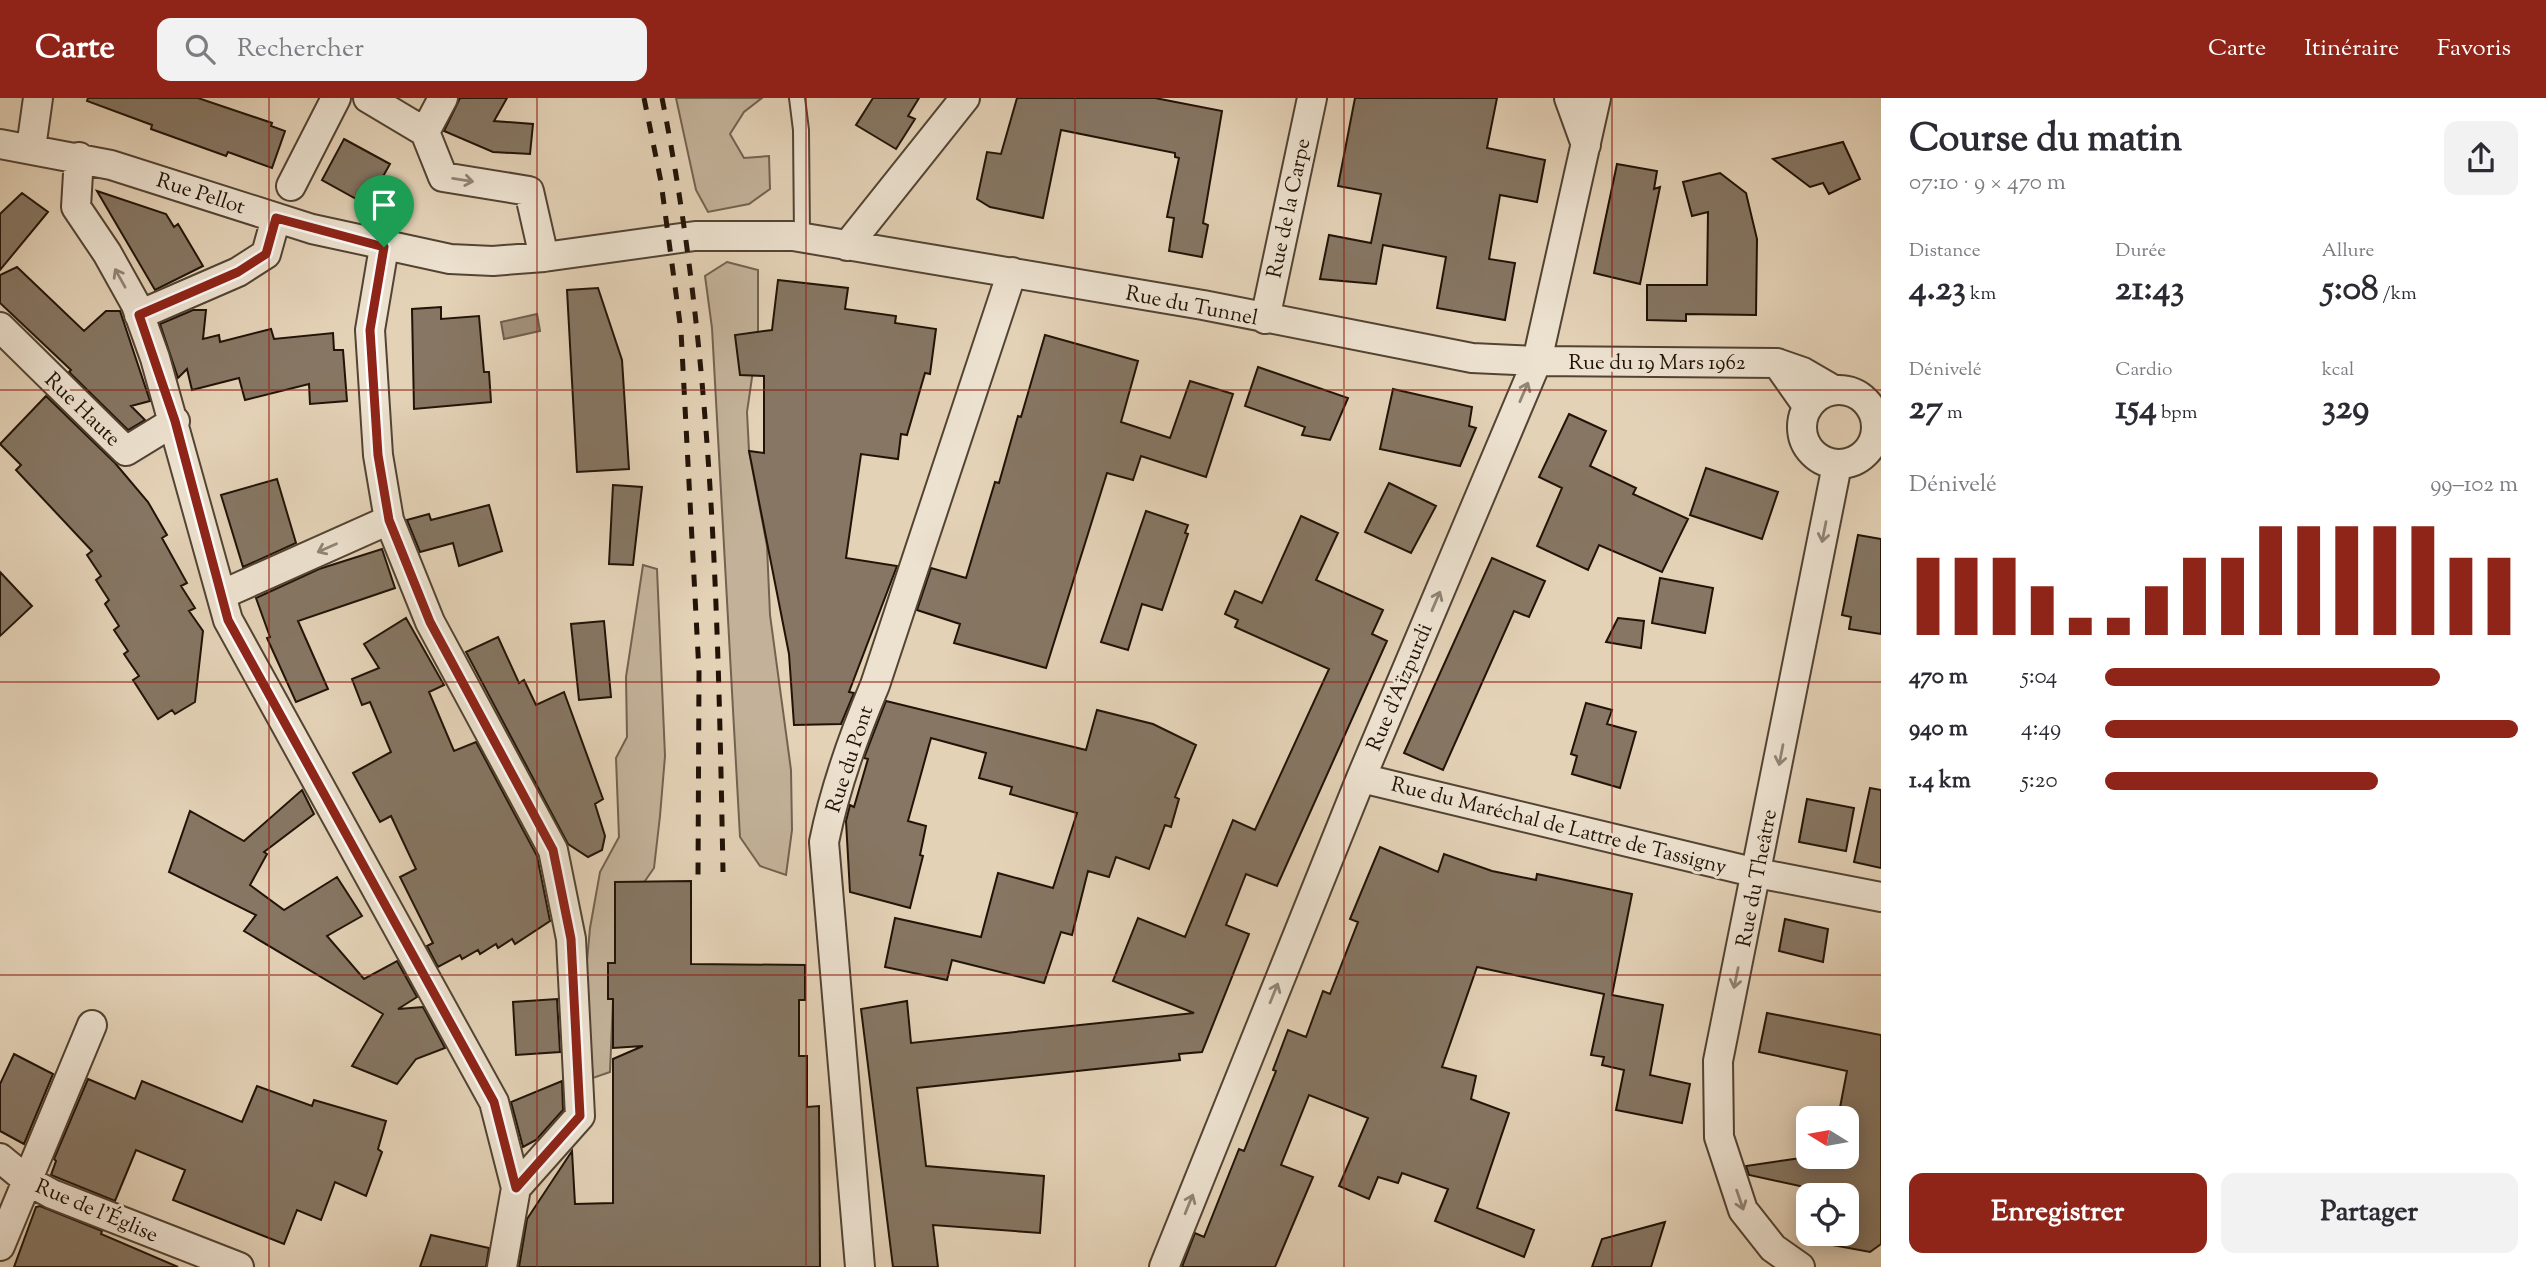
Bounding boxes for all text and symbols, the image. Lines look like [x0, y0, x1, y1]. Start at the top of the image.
search box [157, 18, 647, 81]
text: Carte [35, 25, 115, 73]
icon: search [181, 30, 219, 68]
text: Rechercher [237, 31, 364, 68]
text: Carte [2208, 32, 2266, 66]
text: Itinéraire [2304, 32, 2399, 66]
text: Favoris [2437, 32, 2511, 66]
text: Course du matin [1909, 114, 2182, 168]
button: share [2444, 121, 2518, 195]
street label: Rue de la Carpe [1261, 136, 1319, 281]
street label: Rue Pellot [152, 166, 249, 223]
text: 07:10 · 9 × 470 m [1909, 167, 2066, 200]
one-way arrow [451, 174, 473, 187]
pin [354, 175, 414, 247]
icon: arrive [365, 186, 403, 224]
text: Distance [1909, 238, 1981, 265]
text: Durée [2115, 238, 2166, 265]
text: Allure [2322, 238, 2374, 265]
text: 4.23 [1909, 265, 1966, 316]
text: 21:43 [2115, 265, 2185, 316]
text: 5:08 [2322, 265, 2378, 316]
one-way arrow [113, 268, 127, 288]
street label: Rue du Tunnel [1123, 279, 1260, 335]
text: km [1966, 281, 1996, 308]
text: /km [2378, 281, 2417, 308]
street label: Rue du 19 Mars 1962 [1568, 349, 1746, 379]
text: Dénivelé [1909, 357, 1982, 384]
text: Cardio [2115, 357, 2172, 384]
text: kcal [2322, 357, 2354, 384]
street label: Rue Haute [37, 366, 127, 455]
one-way arrow [1519, 381, 1532, 403]
text: 27 [1909, 384, 1943, 435]
text: 154 [2115, 384, 2157, 435]
text: 329 [2322, 384, 2369, 435]
text: m [1943, 400, 1963, 427]
text: bpm [2157, 400, 2197, 427]
text: Dénivelé [1909, 469, 1997, 502]
text: 99–102 m [2430, 469, 2518, 502]
one-way arrow [1817, 520, 1831, 543]
one-way arrow [317, 542, 338, 555]
one-way arrow [1430, 591, 1443, 612]
street label: Rue d'Aïzpurdi [1360, 619, 1441, 756]
text: 470 m [1909, 661, 1968, 694]
text: 5:04 [2021, 661, 2057, 694]
street label: Rue du Pont [820, 702, 882, 817]
text: 940 m [1909, 713, 1968, 746]
text: 4:49 [2021, 713, 2061, 746]
one-way arrow [1773, 743, 1787, 766]
text: 1.4 km [1909, 765, 1971, 798]
text: 5:20 [2021, 765, 2058, 798]
street label: Rue du Maréchal de Lattre de Tassigny [1387, 771, 1730, 883]
street label: Rue du Theâtre [1730, 807, 1786, 950]
one-way arrow [1728, 966, 1742, 989]
one-way arrow [1268, 982, 1281, 1004]
north arrow [1796, 1106, 1858, 1169]
map controls [1796, 1106, 1859, 1246]
street label: Rue de l'Église [30, 1172, 162, 1251]
button: Enregistrer [1909, 1173, 2207, 1253]
button: Partager [2221, 1173, 2518, 1253]
button: locate [1796, 1183, 1859, 1246]
one-way arrow [1735, 1189, 1747, 1211]
one-way arrow [1183, 1193, 1196, 1215]

